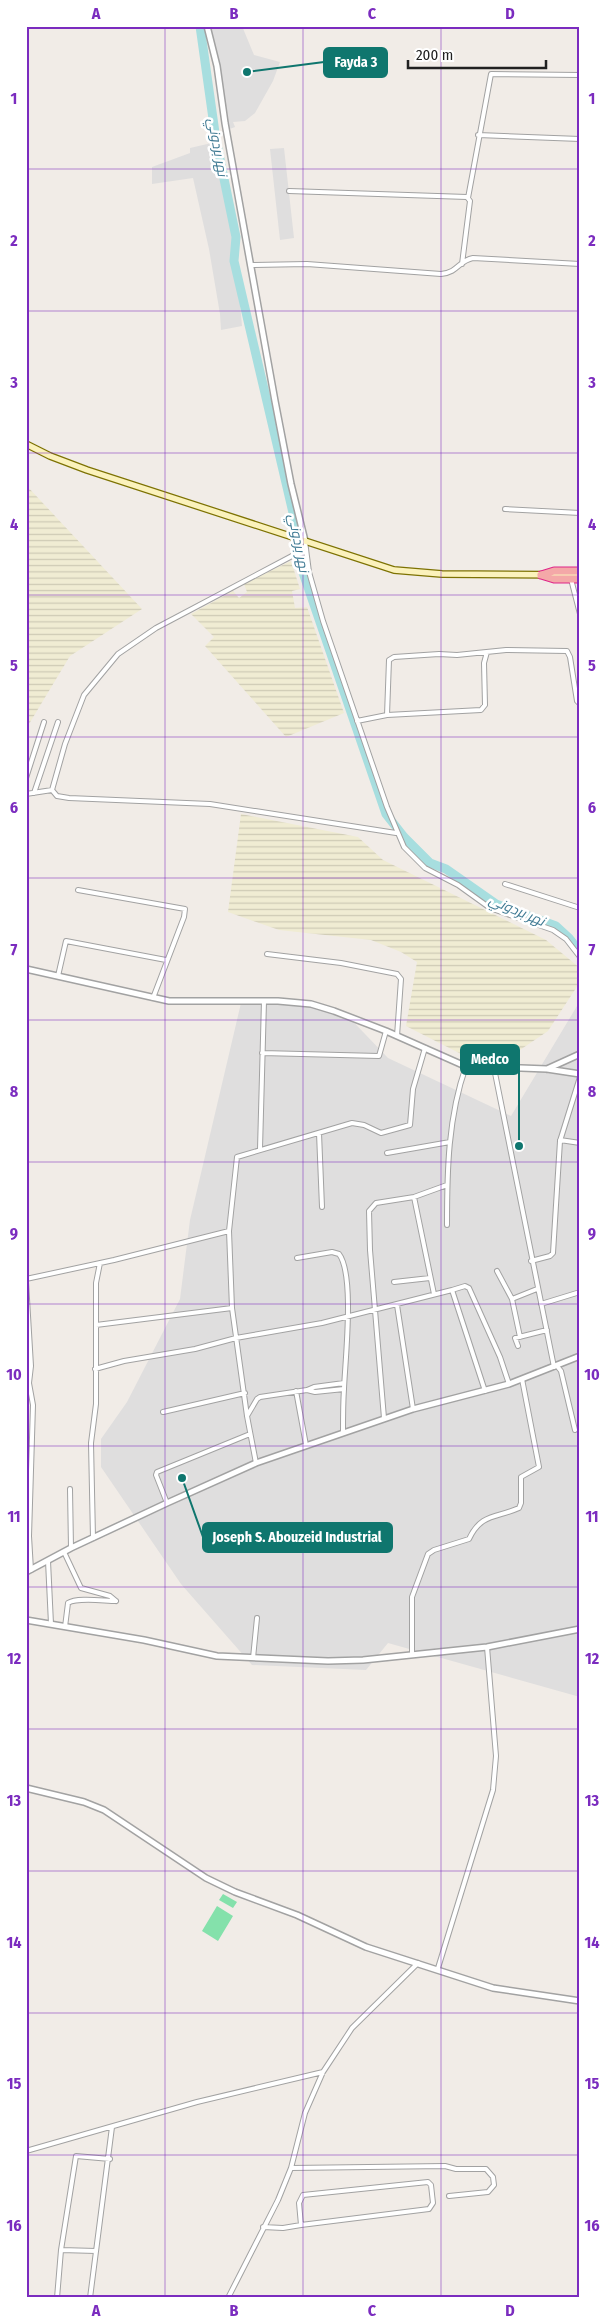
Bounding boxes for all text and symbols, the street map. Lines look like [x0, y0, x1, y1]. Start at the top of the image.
text: A [91, 4, 101, 23]
text: B [230, 4, 239, 23]
text: C [368, 4, 377, 23]
text: D [505, 4, 515, 23]
scale bar [408, 38, 546, 70]
text: 200 m [416, 46, 453, 64]
callout: Fayda 3 [324, 48, 387, 77]
text: Fayda 3 [335, 54, 378, 71]
text: 1 [11, 89, 17, 108]
text: 1 [589, 89, 595, 108]
water label: نهر بردوني [201, 117, 231, 179]
text: 2 [9, 231, 18, 250]
text: 2 [587, 231, 596, 250]
text: 3 [9, 373, 18, 392]
text: 3 [587, 373, 596, 392]
water label: نهر بردوني [282, 513, 313, 575]
text: 4 [10, 515, 18, 534]
text: 4 [588, 515, 596, 534]
text: 5 [10, 656, 18, 675]
text: 5 [588, 656, 596, 675]
text: 6 [10, 798, 18, 817]
text: 6 [588, 798, 596, 817]
water label: نهر بردوني [485, 891, 548, 933]
text: 7 [11, 940, 18, 959]
text: 7 [589, 940, 596, 959]
callout: Medco [461, 1045, 519, 1074]
text: Medco [471, 1051, 510, 1068]
text: 8 [10, 1082, 19, 1101]
text: 8 [588, 1082, 597, 1101]
text: 9 [10, 1224, 18, 1243]
text: 9 [588, 1224, 596, 1243]
text: 10 [6, 1365, 22, 1384]
text: 10 [584, 1365, 600, 1384]
text: 11 [7, 1507, 21, 1526]
text: 11 [585, 1507, 599, 1526]
callout: Joseph S. Abouzeid Industrial [203, 1523, 392, 1552]
text: Joseph S. Abouzeid Industrial [211, 1529, 382, 1546]
text: 12 [7, 1649, 22, 1668]
text: 12 [585, 1649, 600, 1668]
text: 13 [7, 1791, 22, 1810]
text: 13 [585, 1791, 600, 1810]
text: 14 [7, 1933, 22, 1952]
text: 14 [585, 1933, 600, 1952]
text: 15 [7, 2074, 21, 2093]
text: 15 [585, 2074, 599, 2093]
text: 16 [6, 2216, 22, 2235]
text: 16 [584, 2216, 600, 2235]
text: A [91, 2301, 101, 2320]
text: B [230, 2301, 239, 2320]
text: C [368, 2301, 377, 2320]
text: D [505, 2301, 515, 2320]

